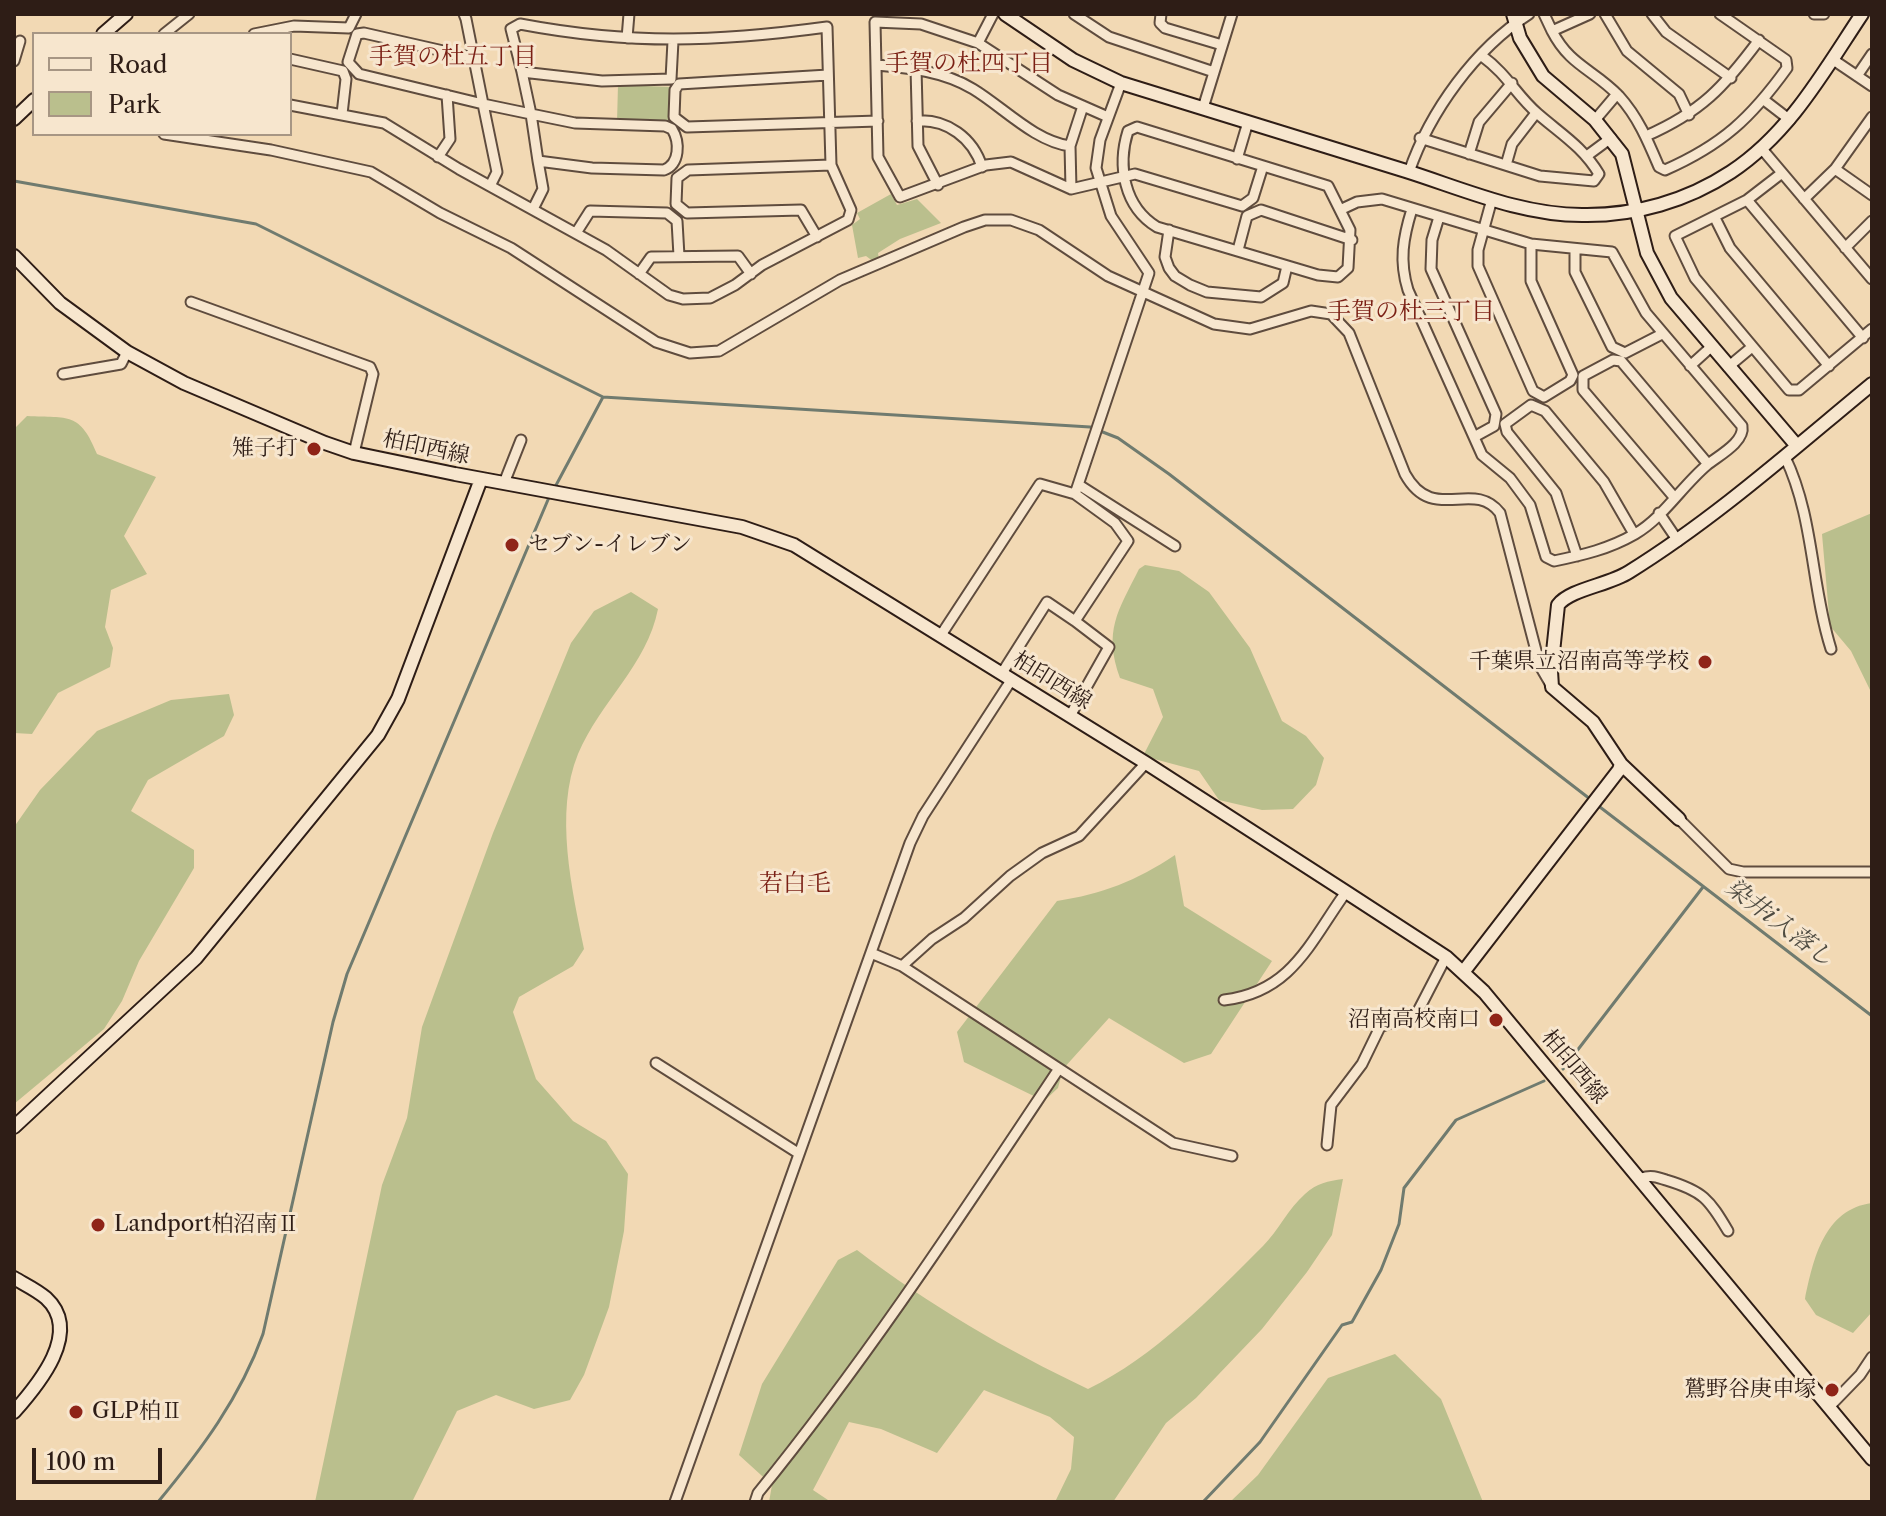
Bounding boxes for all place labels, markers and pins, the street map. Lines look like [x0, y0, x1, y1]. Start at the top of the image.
place label: 雉子打 [232, 436, 298, 462]
marker: 雉子打 [305, 440, 323, 458]
place label: セブン-イレブン [528, 532, 692, 558]
marker: セブン-イレブン [503, 536, 521, 554]
place label: 千葉県立沼南高等学校 [1469, 649, 1689, 675]
marker: 千葉県立沼南高等学校 [1696, 653, 1714, 671]
place label: 沼南高校南口 [1348, 1007, 1480, 1033]
marker: 沼南高校南口 [1487, 1011, 1505, 1029]
place label: Landport柏沼南Ⅱ [114, 1212, 299, 1238]
marker: Landport柏沼南Ⅱ [89, 1216, 107, 1234]
place label: 鷲野谷庚申塚 [1684, 1377, 1816, 1403]
marker: 鷲野谷庚申塚 [1823, 1381, 1841, 1399]
place label: GLP柏Ⅱ [92, 1399, 183, 1425]
marker: GLP柏Ⅱ [67, 1403, 85, 1421]

